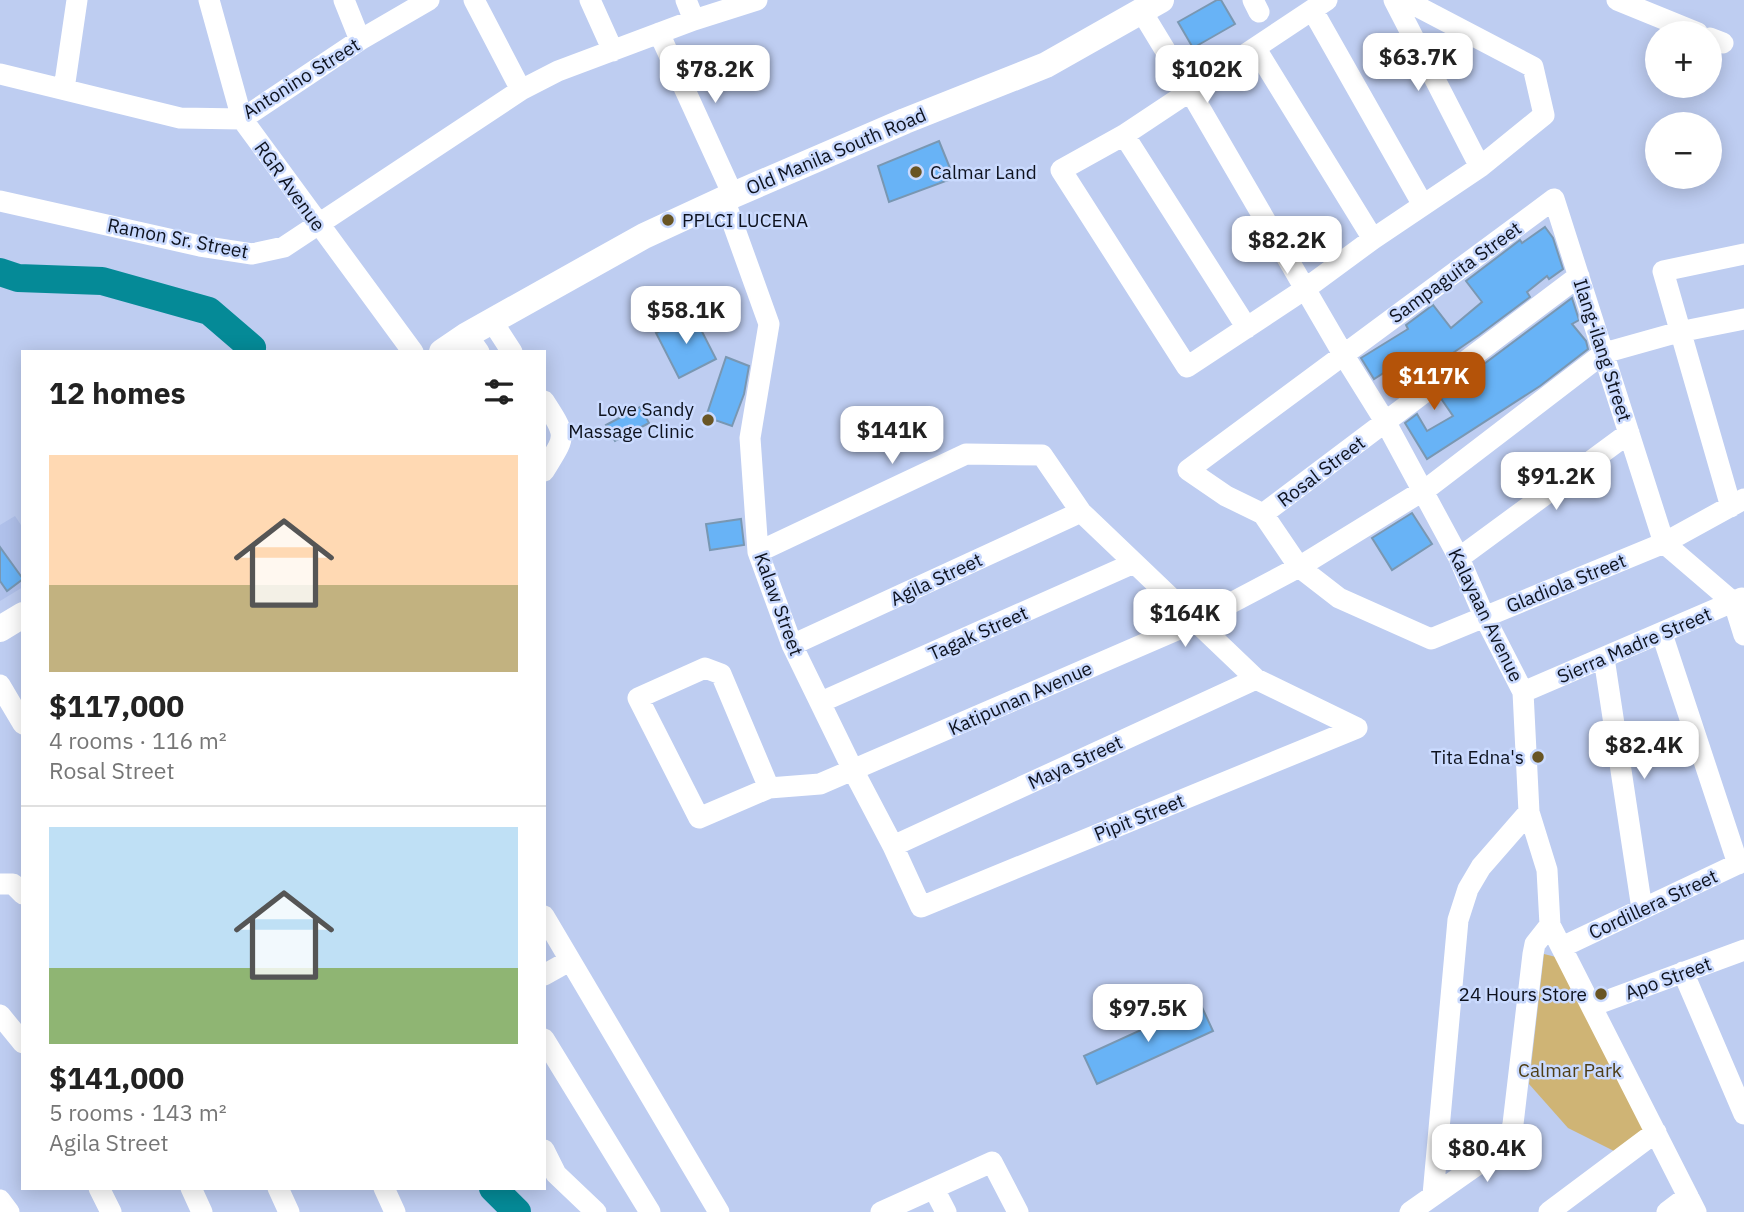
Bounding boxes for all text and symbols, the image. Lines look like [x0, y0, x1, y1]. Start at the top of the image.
map controls [1645, 21, 1722, 189]
button: + [1645, 21, 1722, 98]
street label: Antonino Street [238, 32, 364, 124]
pin: $63.7K [1361, 34, 1475, 93]
text: $63.7K [1379, 41, 1457, 71]
pin: $78.2K [658, 46, 772, 105]
pin: $102K [1158, 46, 1256, 105]
text: $78.2K [676, 53, 754, 83]
text: $102K [1171, 53, 1243, 83]
street label: Old Manila South Road [742, 102, 930, 200]
button: − [1645, 112, 1722, 189]
street label: RGR Avenue [249, 136, 331, 236]
place label: Calmar Land [930, 160, 1037, 184]
marker: Calmar Land [908, 164, 924, 180]
place label: PPLCI LUCENA [682, 208, 808, 232]
marker: PPLCI LUCENA [660, 212, 676, 228]
street label: Ramon Sr. Street [106, 213, 250, 263]
pin: $82.2K [1230, 216, 1344, 276]
street label: Sampaguita Street [1384, 216, 1526, 328]
text: $82.2K [1248, 224, 1326, 254]
street label: Ilang-ilang Street [1569, 276, 1637, 424]
pin: $58.1K [629, 286, 743, 346]
text: $58.1K [647, 294, 725, 324]
pin: $117K [1385, 352, 1483, 412]
text: $117K [1398, 360, 1470, 390]
text: 12 homes [49, 373, 186, 412]
icon: filters [480, 373, 518, 411]
place label: Love Sandy Massage Clinic [568, 397, 695, 443]
pin: $141K [843, 406, 941, 466]
marker: Love Sandy Massage Clinic [700, 412, 716, 428]
text: $141K [856, 414, 928, 444]
street label: Rosal Street [1272, 430, 1370, 512]
pin: $91.2K [1499, 452, 1613, 512]
text: $91.2K [1517, 460, 1595, 490]
icon: home [221, 500, 347, 626]
street label: Kalayaan Avenue [1443, 544, 1529, 686]
street label: Agila Street [886, 547, 986, 611]
street label: Gladiola Street [1503, 548, 1629, 618]
street label: Kalaw Street [749, 549, 809, 659]
pin: $164K [1136, 590, 1234, 649]
text: $164K [1149, 597, 1221, 627]
street label: Tagak Street [925, 600, 1031, 666]
street label: Sierra Madre Street [1553, 602, 1715, 688]
street label: Katipunan Avenue [944, 656, 1096, 740]
text: $117,000 [49, 686, 184, 725]
pin: $82.4K [1587, 722, 1701, 781]
text: 4 rooms · 116 m² [49, 725, 227, 755]
text: $82.4K [1605, 729, 1683, 759]
street label: Maya Street [1024, 730, 1126, 794]
place label: Tita Edna's [1431, 745, 1524, 769]
marker: Tita Edna's [1530, 749, 1546, 765]
text: Rosal Street [49, 755, 175, 785]
street label: Pipit Street [1090, 788, 1188, 846]
street label: Cordillera Street [1585, 864, 1721, 944]
icon: home [221, 872, 347, 998]
street label: Apo Street [1621, 951, 1715, 1005]
place label: 24 Hours Store [1459, 982, 1587, 1006]
pin: $97.5K [1091, 984, 1205, 1044]
marker: 24 Hours Store [1593, 986, 1609, 1002]
text: $97.5K [1109, 992, 1187, 1022]
text: $141,000 [49, 1058, 184, 1097]
park label: Calmar Park [1518, 1058, 1622, 1082]
text: 5 rooms · 143 m² [49, 1097, 227, 1127]
pin: $80.4K [1430, 1124, 1544, 1184]
text: Agila Street [49, 1127, 169, 1157]
text: $80.4K [1448, 1132, 1526, 1162]

